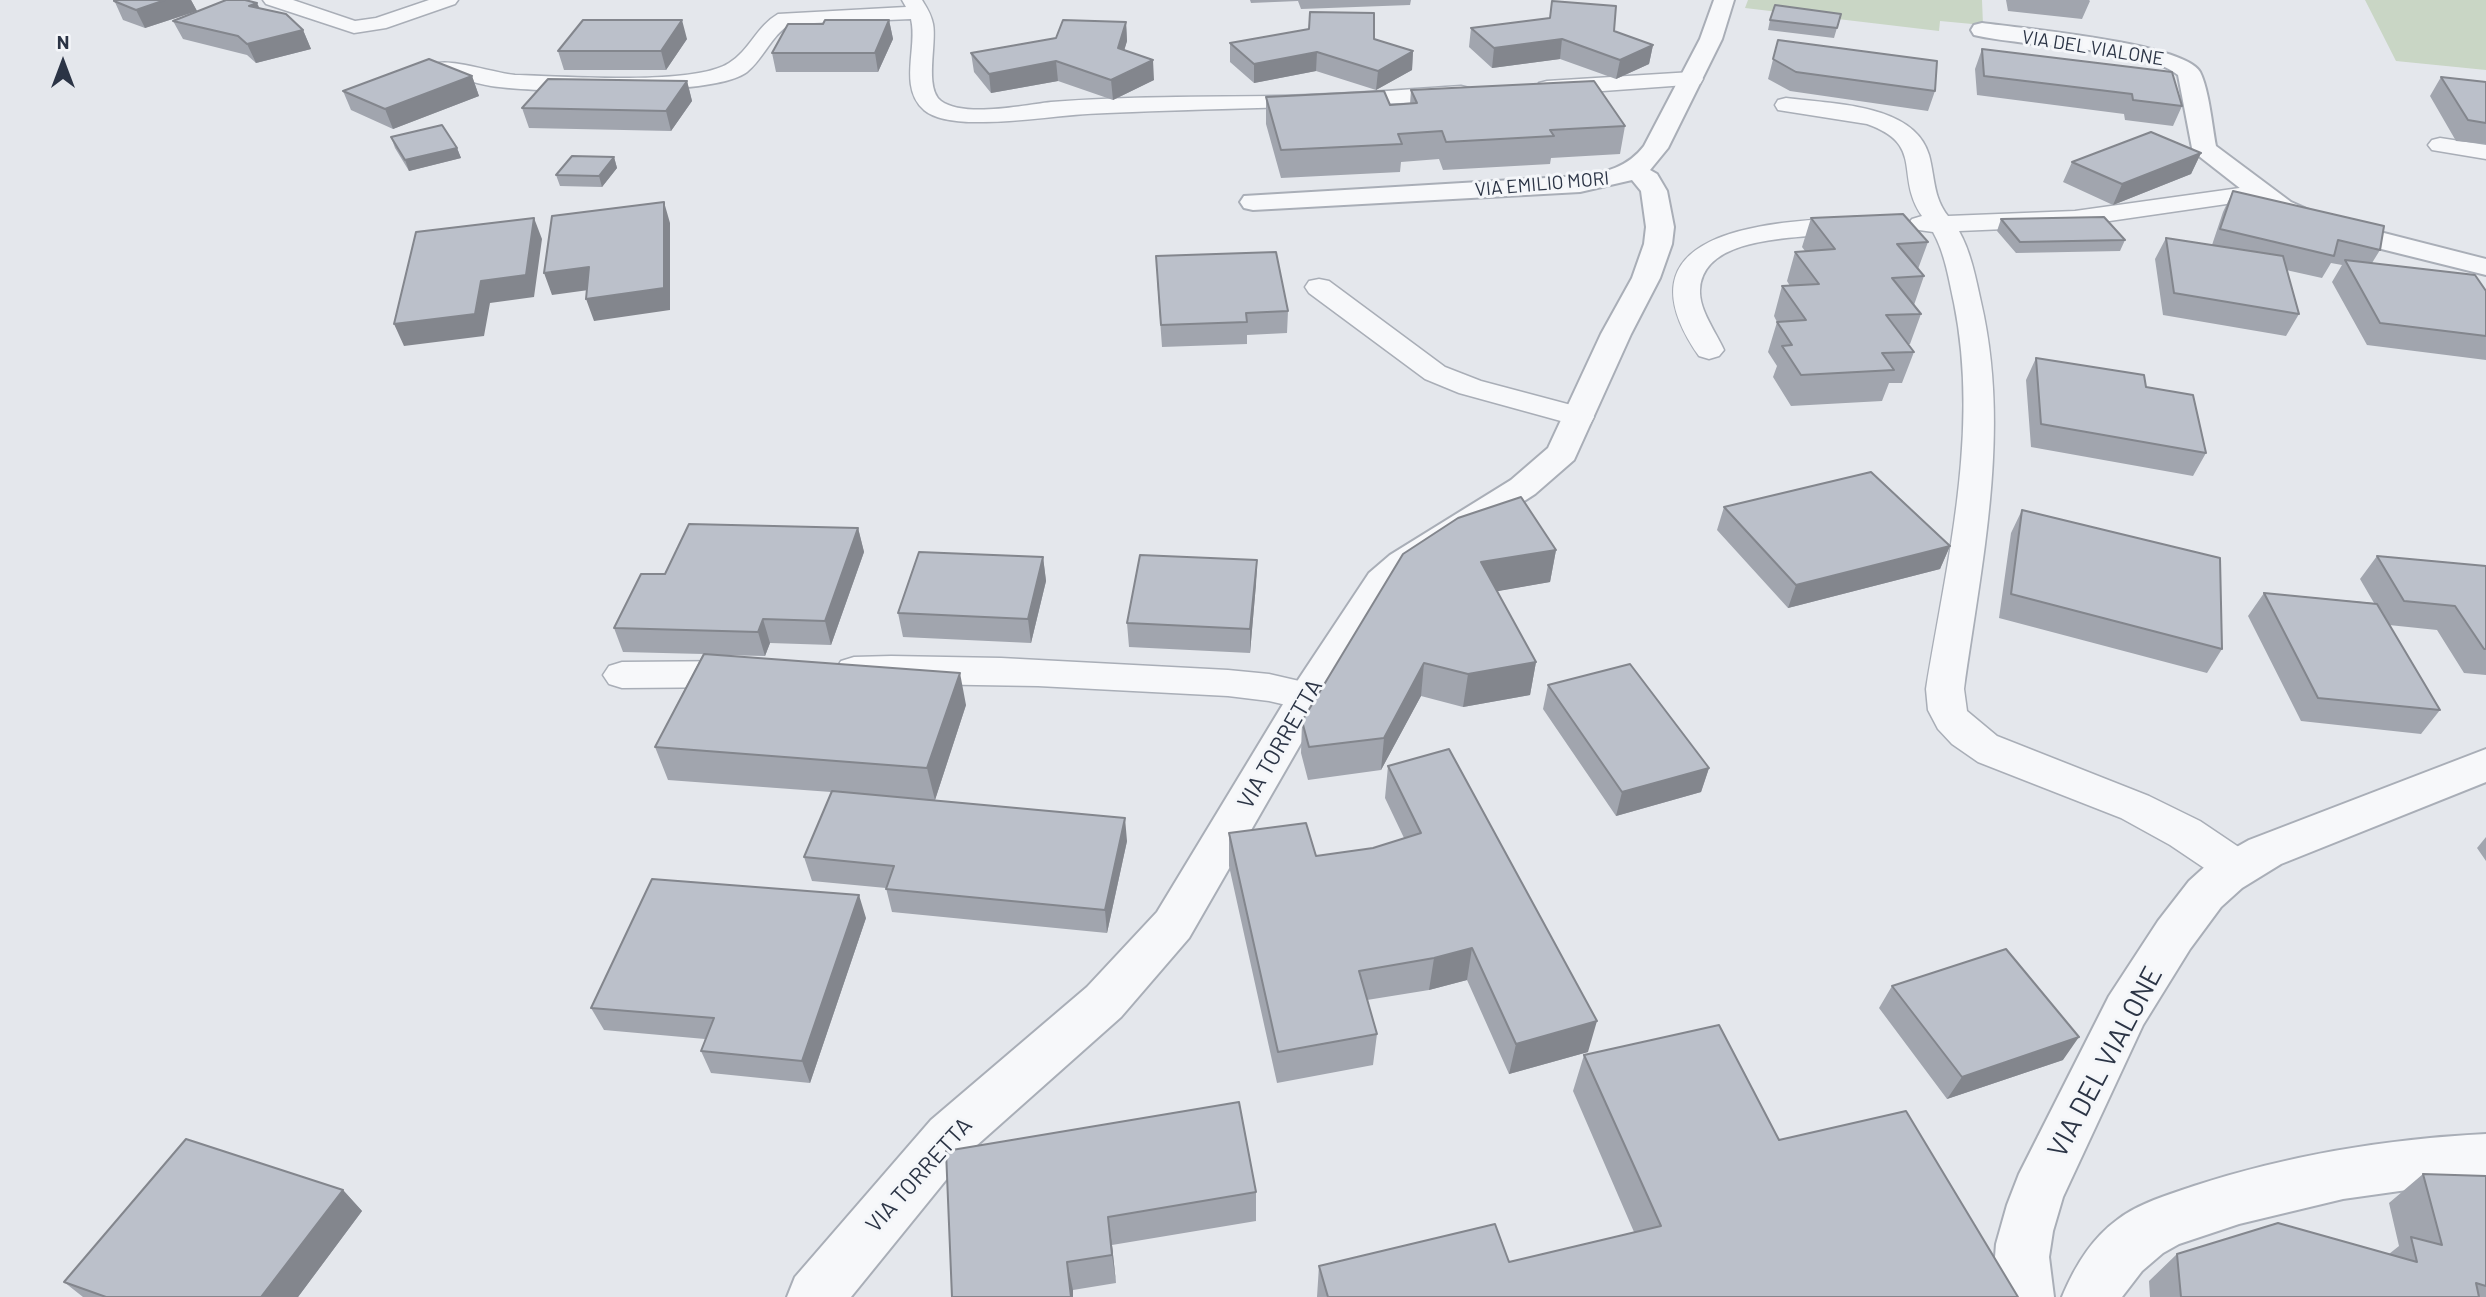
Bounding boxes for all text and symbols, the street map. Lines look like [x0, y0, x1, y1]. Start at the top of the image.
street label: VIA DEL VIALONE [2020, 26, 2166, 70]
north arrow [28, 28, 98, 98]
text: N [57, 30, 69, 53]
street label: VIA EMILIO MORI [1474, 167, 1610, 201]
street label: VIA TORRETTA [1232, 674, 1328, 814]
street label: VIA DEL VIALONE [2041, 961, 2169, 1163]
street label: VIA TORRETTA [860, 1112, 978, 1238]

